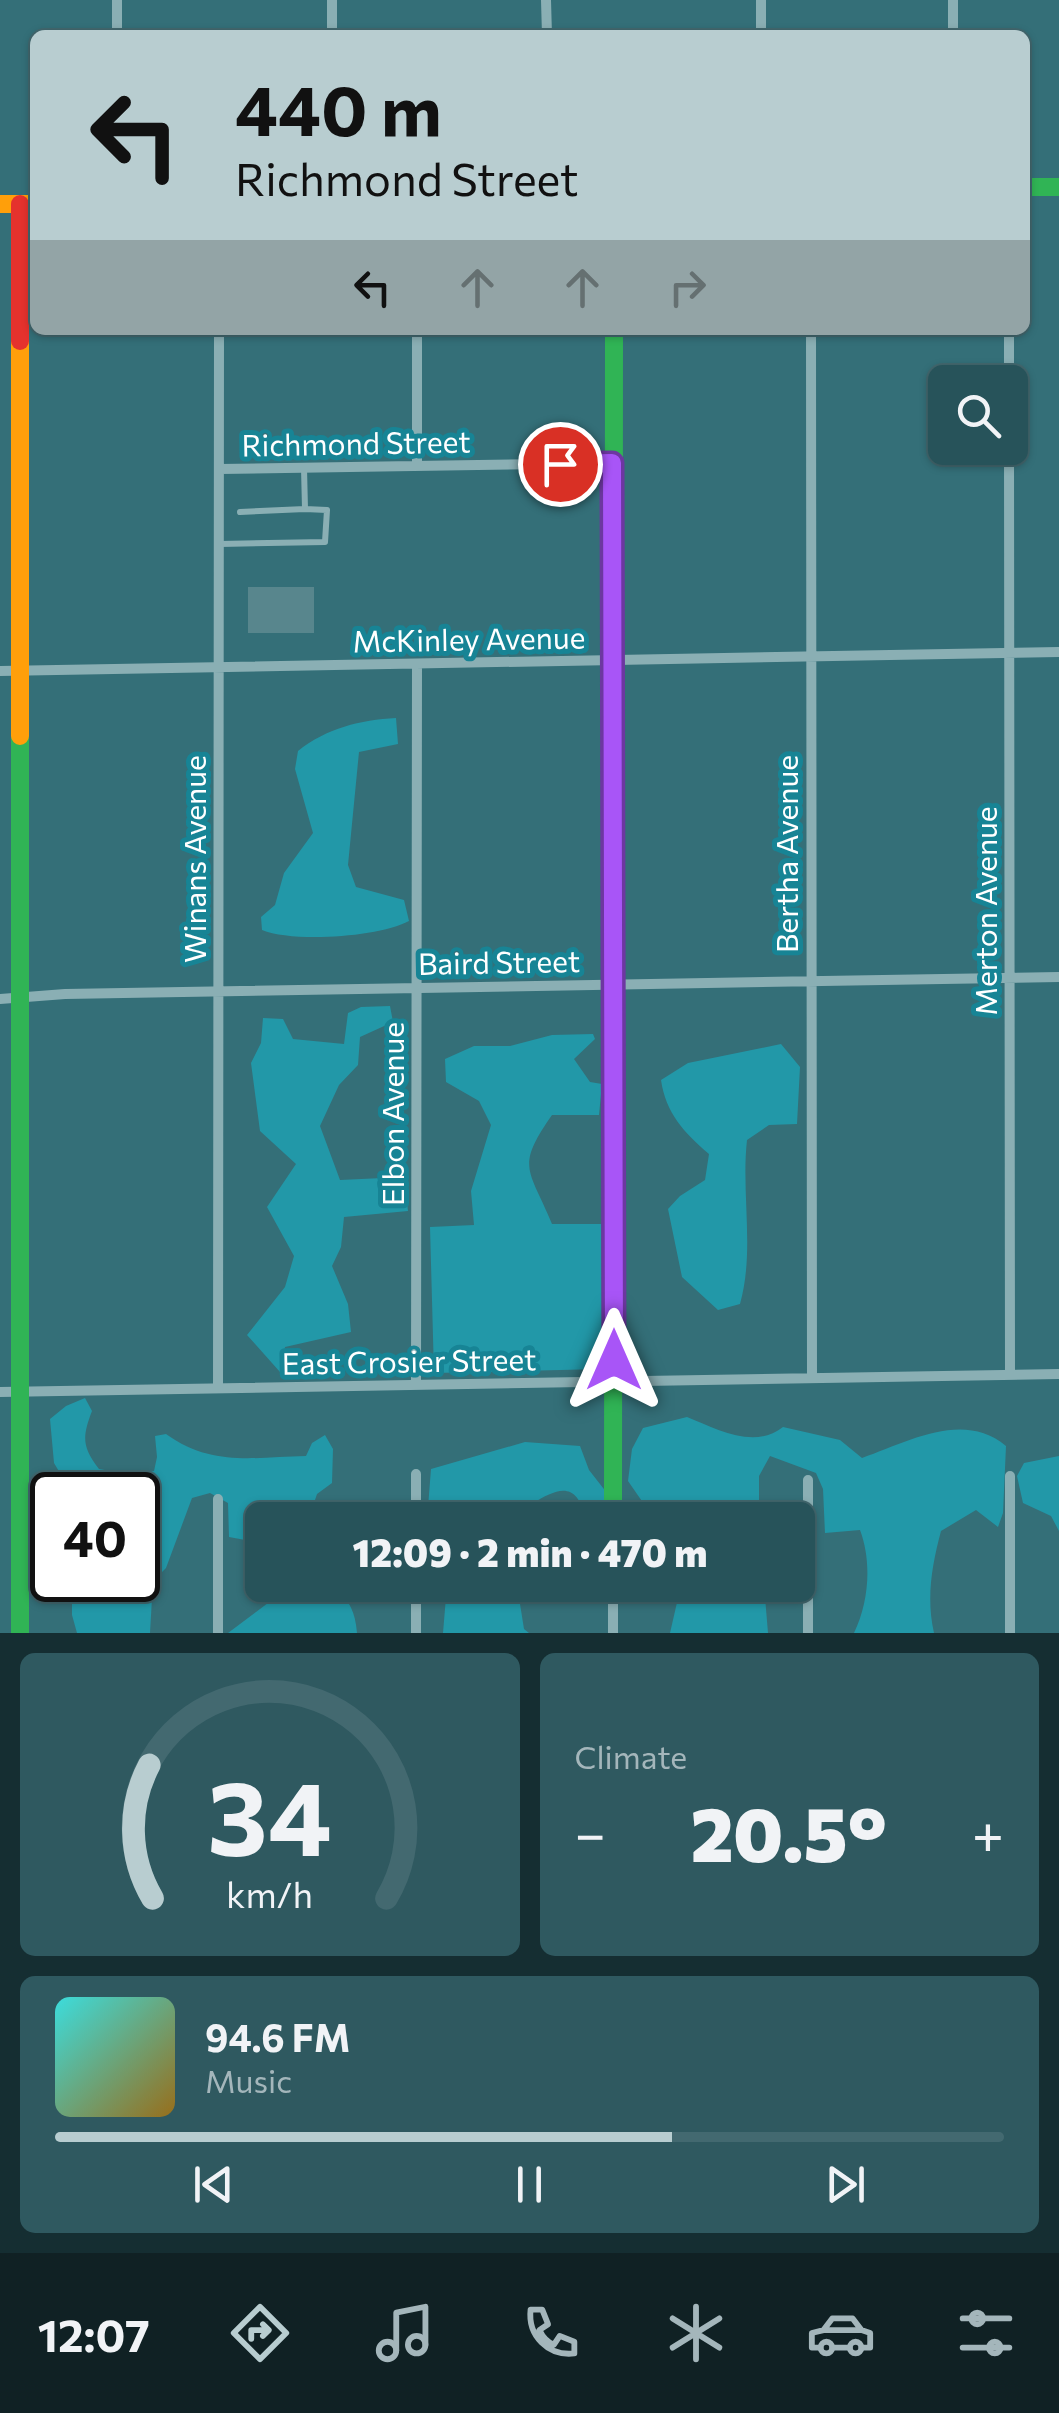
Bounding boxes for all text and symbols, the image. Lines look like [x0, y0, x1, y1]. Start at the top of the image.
text: 440 m [235, 65, 442, 150]
icon: left [70, 70, 200, 200]
text: Richmond Street [235, 150, 578, 205]
icon: left [345, 260, 400, 315]
icon: ahead [450, 260, 505, 315]
icon: ahead [555, 260, 610, 315]
icon: right [660, 260, 715, 315]
map controls [928, 365, 1028, 465]
button: search [928, 365, 1028, 465]
street label: Richmond Street [241, 422, 471, 462]
pin [518, 422, 603, 507]
icon: arrive [533, 437, 588, 492]
street label: McKinley Avenue [352, 617, 586, 659]
street label: Winans Avenue [175, 755, 212, 963]
street label: Bertha Avenue [767, 755, 804, 953]
street label: Merton Avenue [966, 806, 1003, 1016]
street label: Baird Street [418, 941, 580, 981]
street label: Elbon Avenue [373, 1022, 410, 1206]
position arrow [562, 1308, 666, 1412]
street label: East Crosier Street [281, 1339, 537, 1381]
speed limit sign: 40 [30, 1472, 160, 1602]
text: 12:09 · 2 min · 470 m [352, 1528, 708, 1575]
text: Climate [575, 1736, 687, 1776]
text: 34 [208, 1750, 332, 1877]
text: 20.5° [690, 1786, 887, 1877]
text: − [575, 1798, 606, 1865]
text: + [972, 1798, 1004, 1865]
text: km/h [226, 1872, 313, 1915]
text: 94.6 FM [205, 2013, 350, 2060]
text: Music [205, 2060, 292, 2100]
icon: previous [186, 2157, 241, 2212]
icon: pause [502, 2157, 557, 2212]
icon: next [818, 2157, 873, 2212]
icon: directions [225, 2298, 295, 2368]
icon: music [370, 2298, 440, 2368]
icon: phone [516, 2298, 586, 2368]
icon: climate [661, 2298, 731, 2368]
icon: car [806, 2298, 876, 2368]
icon: filters [951, 2298, 1021, 2368]
text: 12:07 [38, 2306, 150, 2361]

